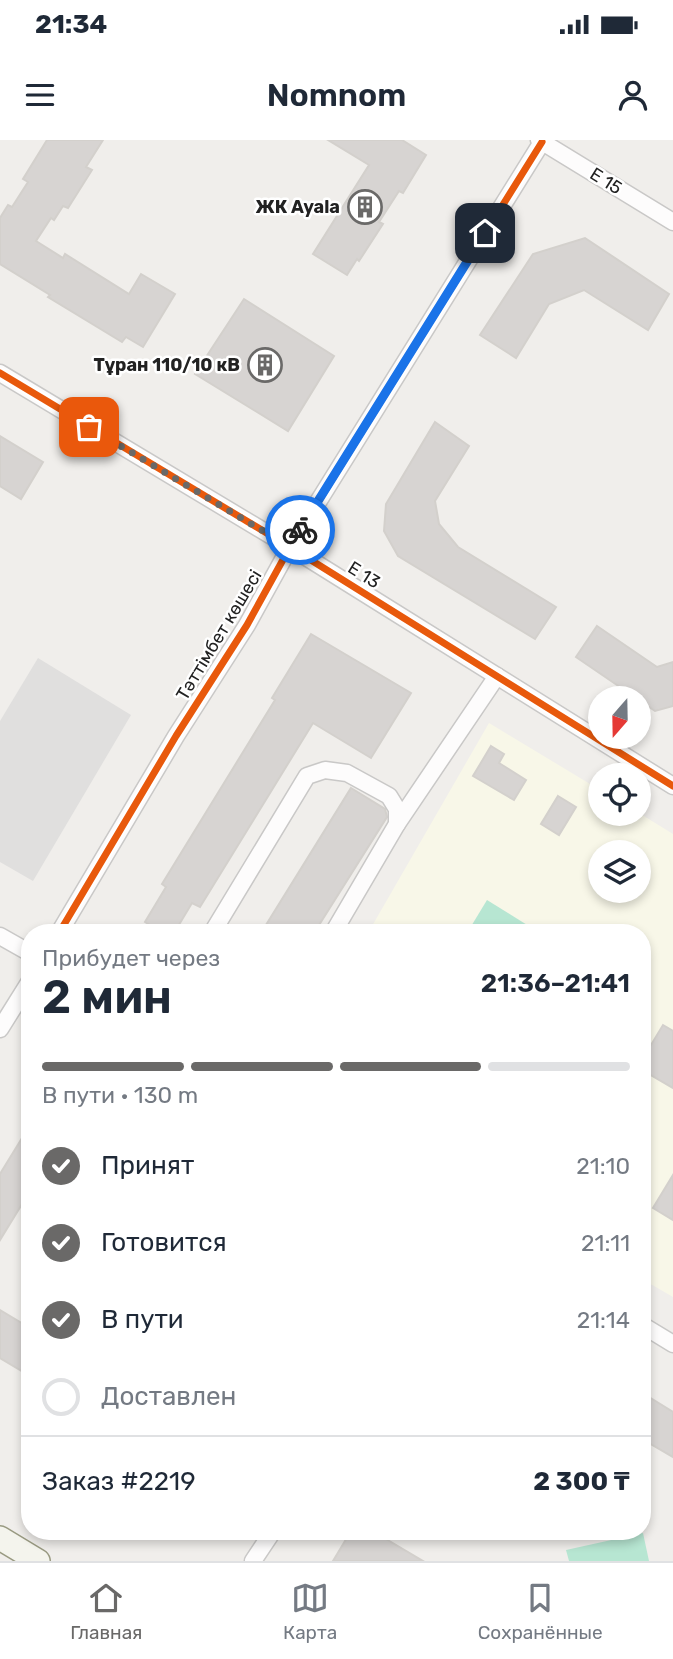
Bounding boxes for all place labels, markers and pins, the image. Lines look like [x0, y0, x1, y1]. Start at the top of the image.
building icon: ЖК Ayala [346, 188, 384, 226]
place label: ЖК Ayala [255, 196, 340, 218]
pin [455, 203, 515, 263]
building icon: Тұран 110/10 кВ [246, 346, 284, 384]
place label: Тұран 110/10 кВ [93, 354, 240, 376]
pin [59, 397, 119, 457]

